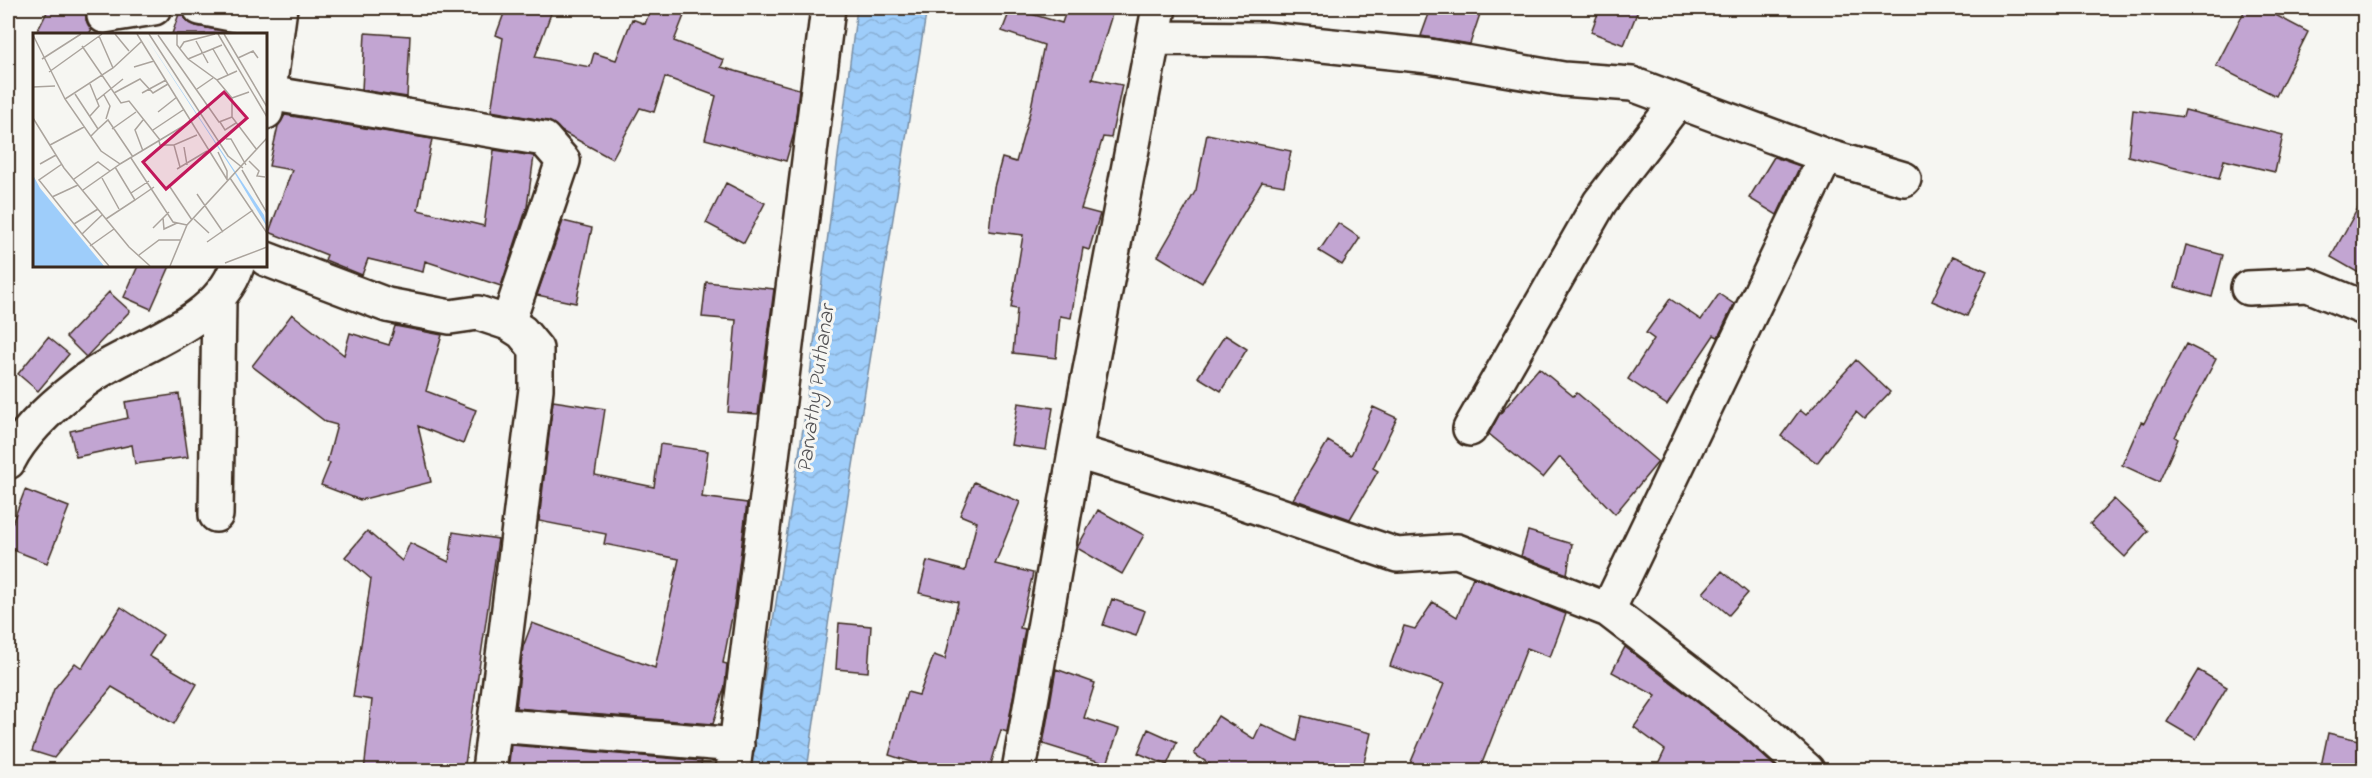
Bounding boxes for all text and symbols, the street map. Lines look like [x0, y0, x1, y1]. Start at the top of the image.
inset map [33, 33, 267, 267]
water label: Parvathy Puthanar [789, 300, 845, 475]

